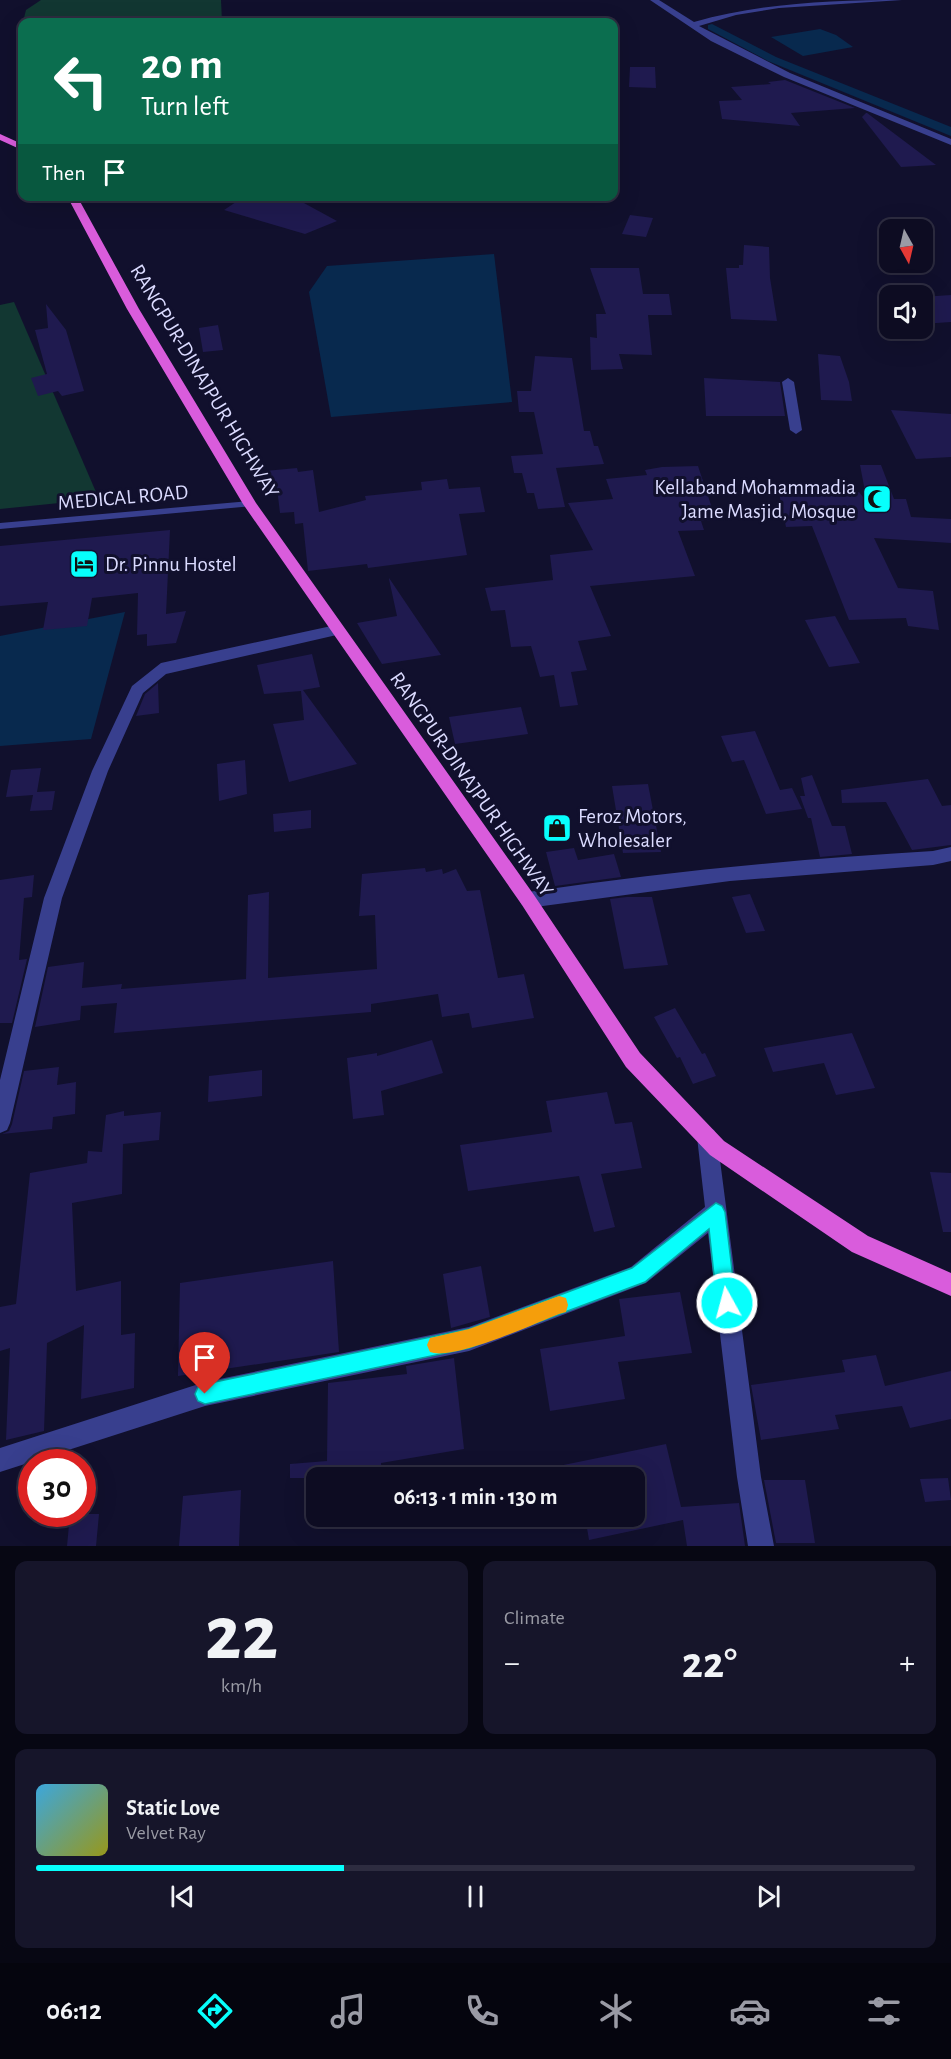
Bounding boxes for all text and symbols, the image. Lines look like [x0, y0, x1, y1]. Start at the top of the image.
icon: left [42, 42, 120, 120]
text: 20 m [141, 44, 223, 86]
text: Turn left [141, 93, 229, 120]
icon: arrive [98, 156, 131, 189]
text: Then [42, 162, 86, 184]
north arrow [879, 219, 933, 273]
map controls [879, 219, 933, 339]
street label: RANGPUR-DINAJPUR HIGHWAY [126, 261, 283, 502]
button: sound [879, 285, 933, 339]
place label: Kellaband Mohammadia Jame Masjid, Mosque [654, 477, 856, 522]
street label: MEDICAL ROAD [57, 481, 189, 514]
mosque icon: Kellaband Mohammadia Jame Masjid, Mosque [861, 483, 893, 515]
hotel icon: Dr. Pinnu Hostel [68, 548, 100, 580]
place label: Dr. Pinnu Hostel [105, 554, 237, 575]
street label: RANGPUR-DINAJPUR HIGHWAY [386, 668, 557, 900]
place label: Feroz Motors, Wholesaler [578, 806, 687, 851]
shop icon: Feroz Motors, Wholesaler [541, 812, 573, 844]
position arrow [695, 1271, 759, 1335]
pin [179, 1332, 230, 1394]
icon: arrive [188, 1341, 221, 1374]
speed limit sign: 30 [18, 1449, 96, 1527]
text: 06:13 · 1 min · 130 m [393, 1486, 558, 1508]
text: 22 [205, 1596, 278, 1674]
text: Climate [504, 1608, 565, 1628]
text: 22° [682, 1641, 737, 1686]
text: − [504, 1647, 520, 1680]
text: + [899, 1647, 915, 1680]
text: km/h [221, 1676, 262, 1696]
text: Static Love [126, 1797, 220, 1819]
text: Velvet Ray [126, 1823, 206, 1843]
icon: previous [166, 1880, 199, 1913]
icon: pause [459, 1880, 492, 1913]
icon: next [752, 1880, 785, 1913]
icon: directions [194, 1990, 236, 2032]
icon: music [327, 1990, 369, 2032]
icon: phone [461, 1990, 503, 2032]
icon: climate [595, 1990, 637, 2032]
icon: car [729, 1990, 771, 2032]
icon: filters [863, 1990, 905, 2032]
text: 06:12 [46, 1997, 102, 2024]

